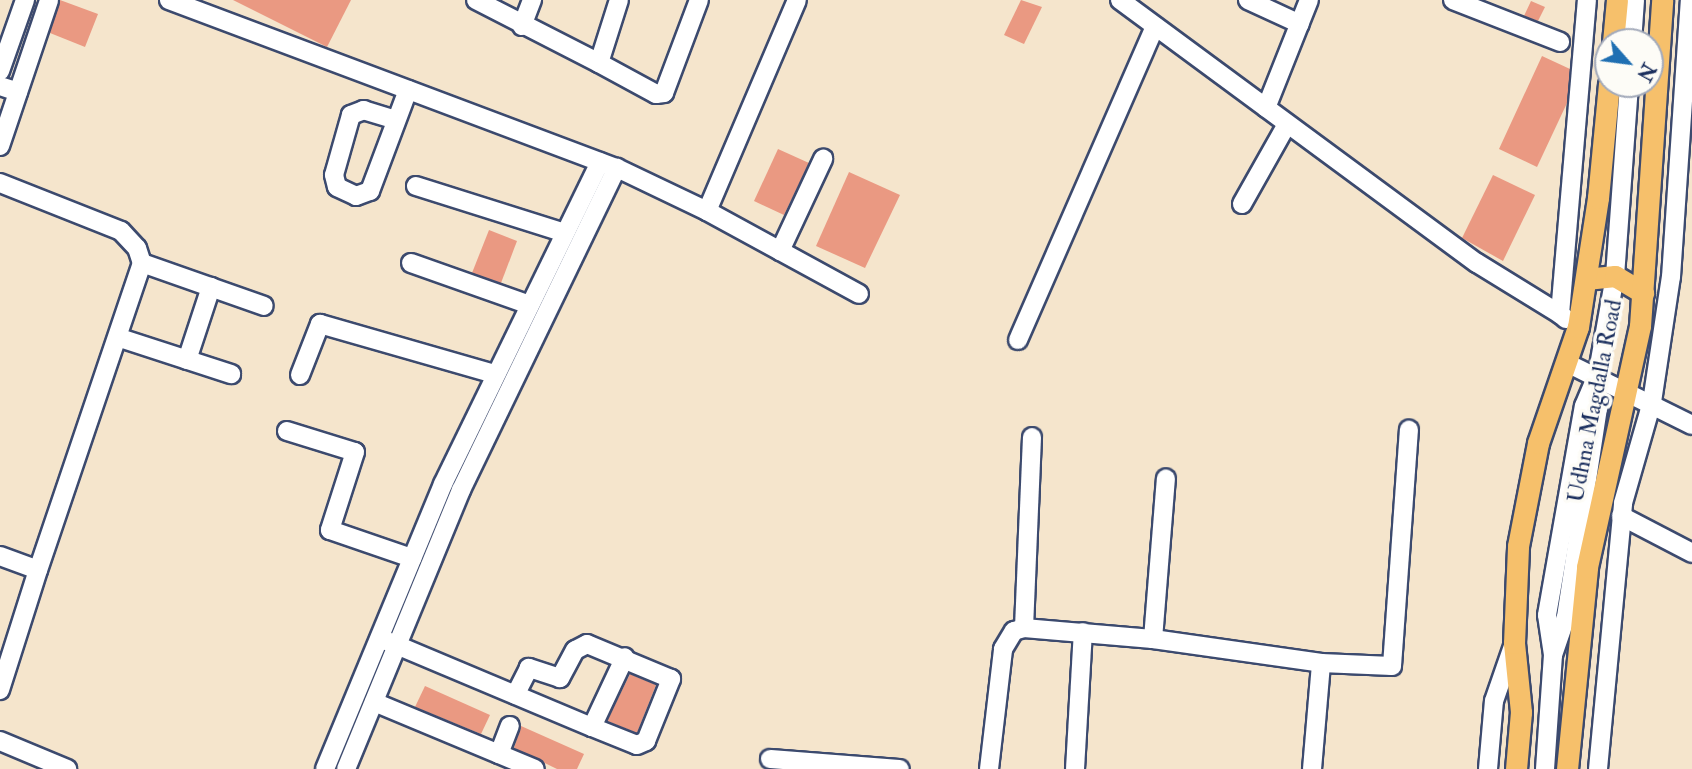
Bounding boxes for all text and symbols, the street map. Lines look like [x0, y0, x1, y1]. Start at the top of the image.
north arrow [1594, 28, 1664, 98]
text: N [1631, 59, 1660, 85]
street label: Udhna Magdalla Road [1562, 297, 1628, 505]

